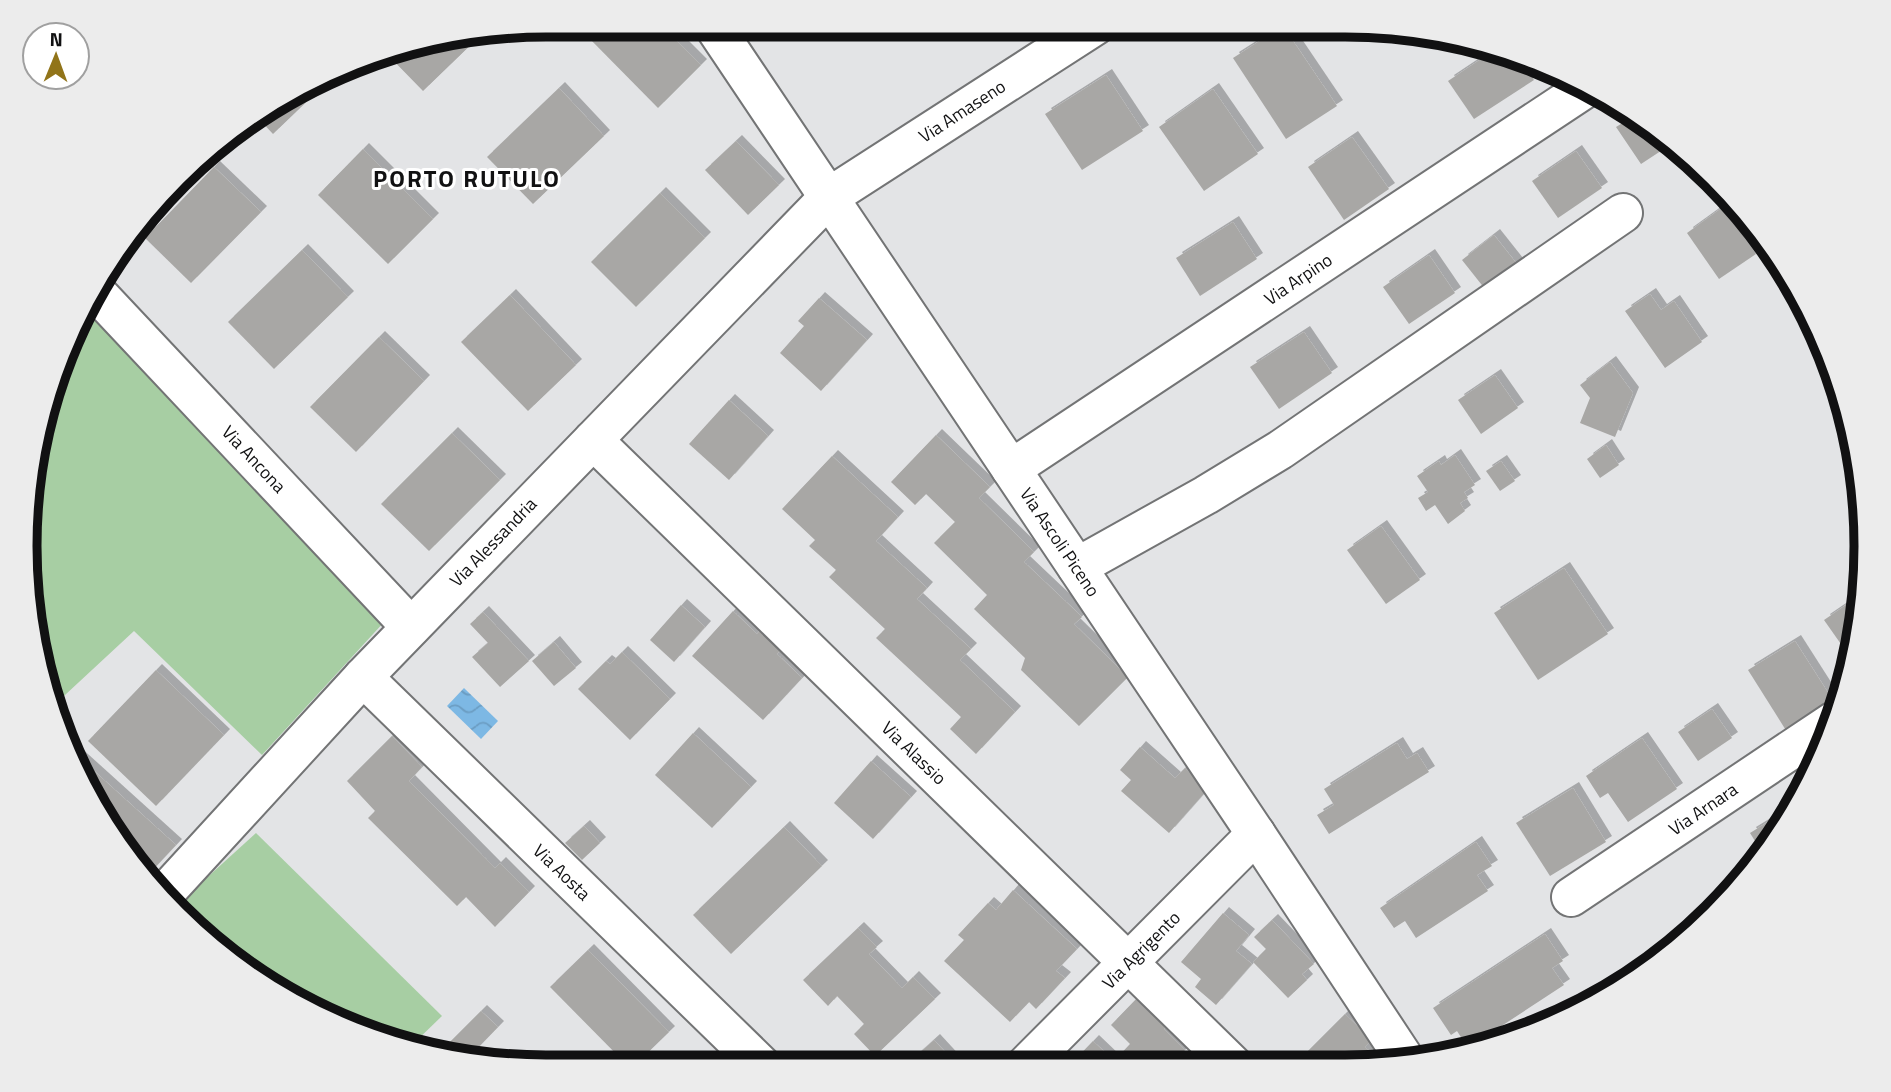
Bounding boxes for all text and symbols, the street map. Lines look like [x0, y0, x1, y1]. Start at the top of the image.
north arrow [21, 21, 91, 91]
text: N [49, 24, 63, 53]
street label: Via Amaseno [913, 73, 1011, 149]
district label: PORTO RUTULO [373, 160, 561, 196]
street label: Via Arpino [1259, 246, 1337, 312]
street label: Via Ancona [216, 419, 292, 499]
street label: Via Ascoli Piceno [1013, 482, 1107, 602]
street label: Via Alessandria [443, 491, 543, 593]
street label: Via Alassio [875, 715, 953, 791]
street label: Via Arnara [1663, 776, 1743, 842]
street label: Via Aosta [527, 838, 597, 906]
street label: Via Agrigento [1096, 905, 1186, 995]

